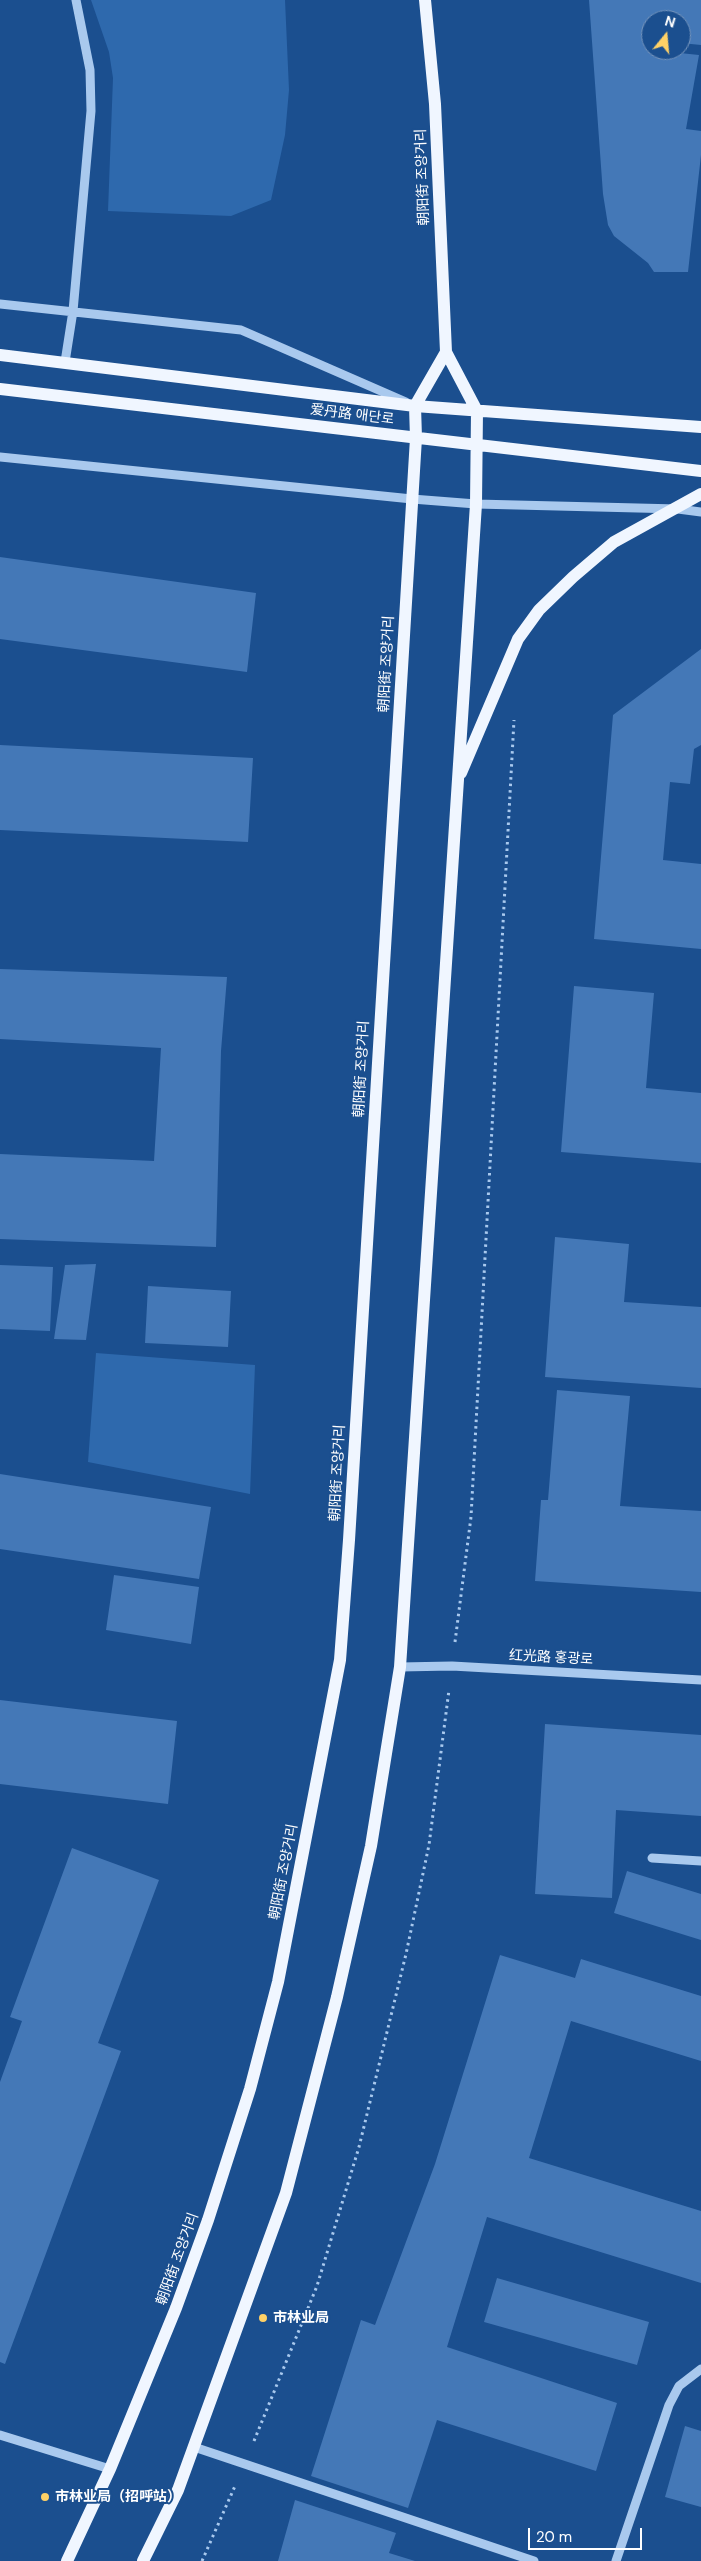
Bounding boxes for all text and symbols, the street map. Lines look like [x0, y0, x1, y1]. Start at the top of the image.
north arrow [641, 10, 691, 60]
text: N [663, 12, 678, 32]
street label: 朝阳街 조양거리 [413, 128, 433, 226]
street label: 爱丹路 애단로 [309, 402, 395, 428]
street label: 朝阳街 조양거리 [376, 615, 398, 713]
street label: 朝阳街 조양거리 [351, 1020, 373, 1118]
street label: 朝阳街 조양거리 [327, 1424, 349, 1522]
street label: 红光路 홍광로 [508, 1647, 594, 1669]
street label: 朝阳街 조양거리 [266, 1823, 302, 1921]
street label: 朝阳街 조양거리 [153, 2210, 203, 2308]
place label: 市林业局 [273, 2310, 329, 2326]
marker: 市林业局 [257, 2312, 269, 2324]
place label: 市林业局（招呼站） [55, 2489, 181, 2505]
marker: 市林业局（招呼站） [39, 2491, 51, 2503]
scale bar [531, 2518, 645, 2550]
text: 20 m [536, 2527, 572, 2547]

